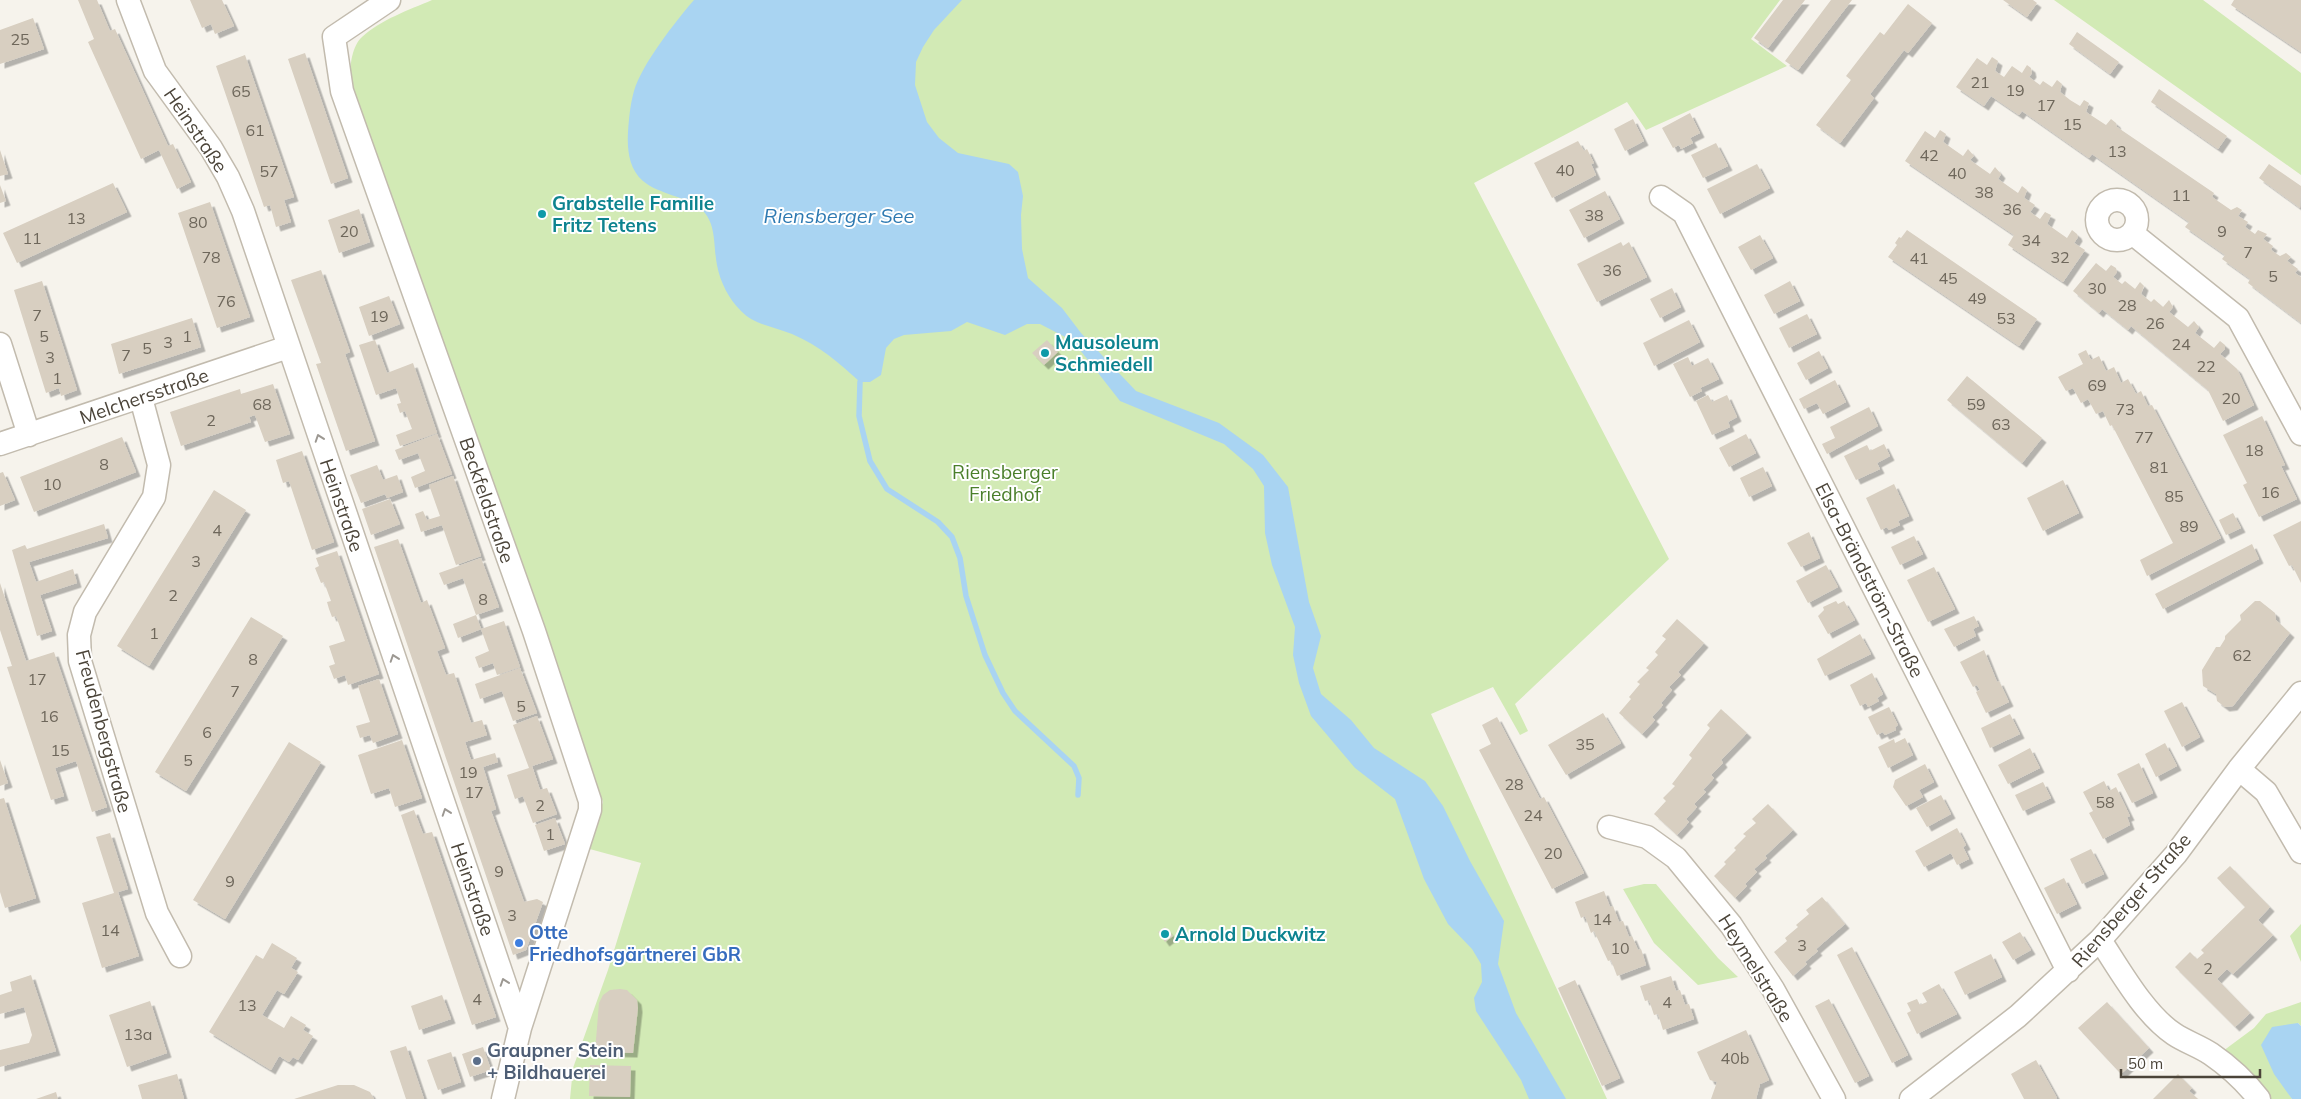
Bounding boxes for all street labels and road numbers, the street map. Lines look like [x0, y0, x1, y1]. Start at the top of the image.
street label: Heinstraße [159, 83, 233, 177]
street label: Melchersstraße [76, 363, 212, 429]
street label: Beckfeldstraße [454, 434, 520, 566]
street label: Heinstraße [315, 455, 369, 555]
street label: Elsa-Brändström-Straße [1810, 479, 1930, 681]
street label: Freudenbergstraße [71, 647, 137, 815]
street label: Riensberger Straße [2066, 828, 2196, 972]
street label: Heinstraße [446, 839, 500, 939]
street label: Heymelstraße [1713, 909, 1799, 1027]

